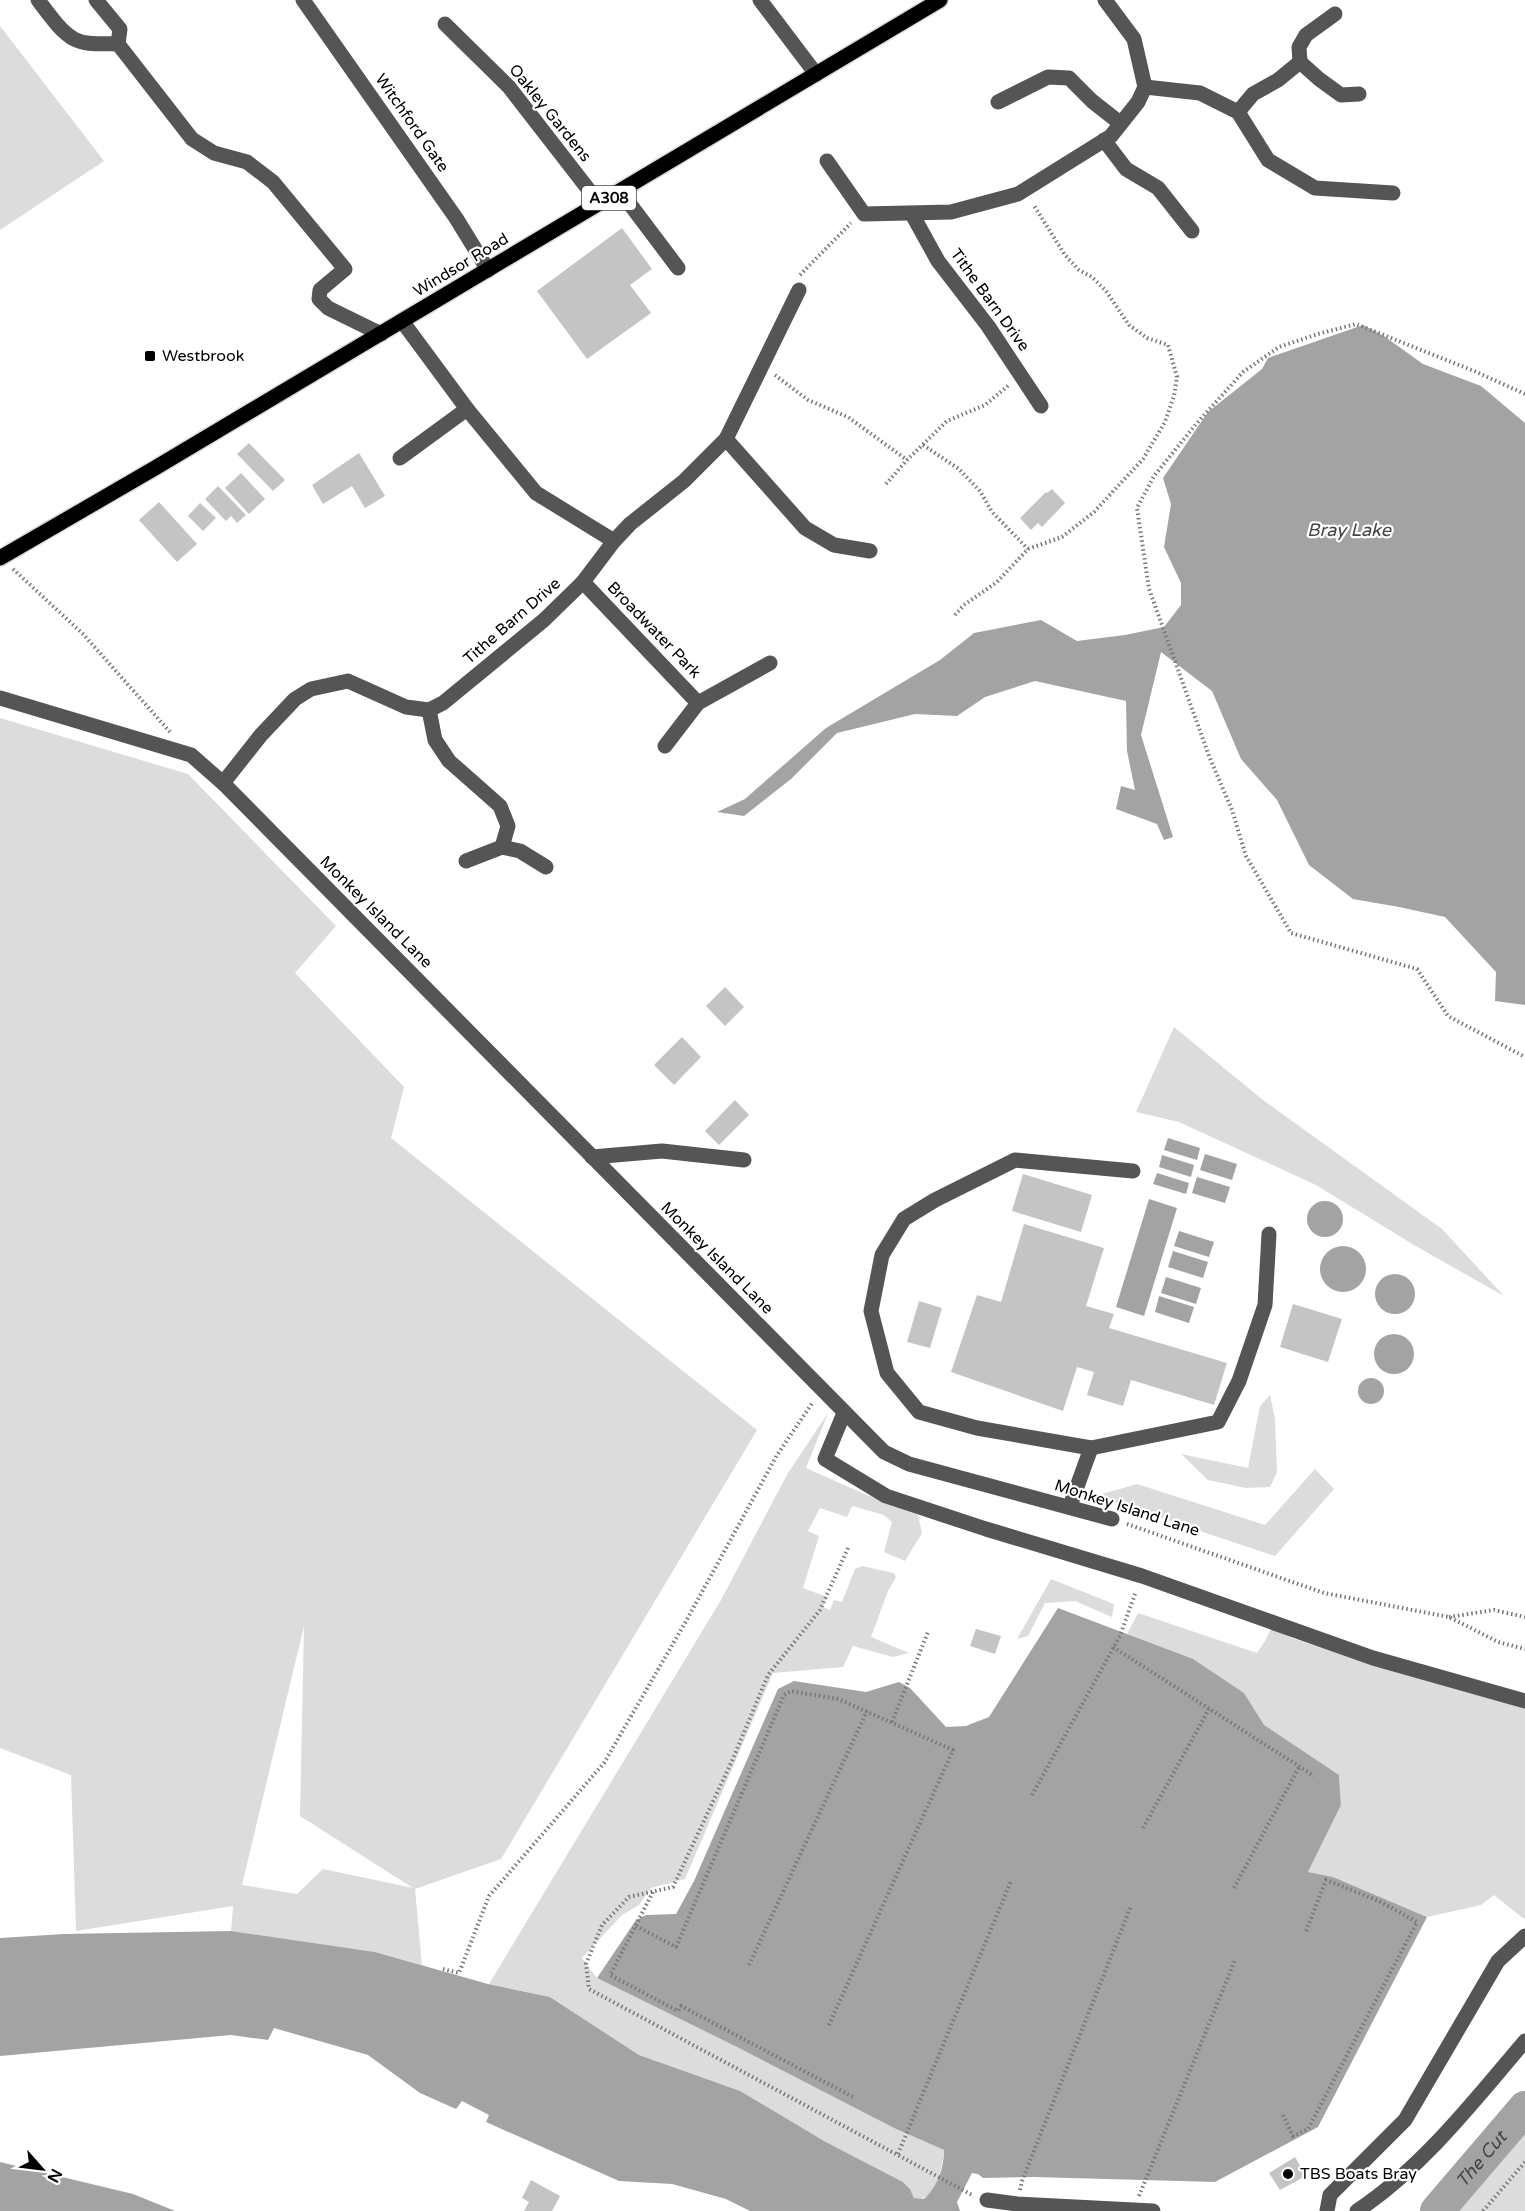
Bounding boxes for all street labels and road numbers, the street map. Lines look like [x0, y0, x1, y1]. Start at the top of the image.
street label: Oakley Gardens [505, 60, 595, 166]
street label: Witchford Gate [371, 70, 453, 176]
road number: A308 [582, 186, 636, 210]
street label: Windsor Road [410, 229, 512, 301]
street label: Tithe Barn Drive [946, 245, 1034, 355]
street label: Tithe Barn Drive [459, 573, 565, 669]
street label: Broadwater Park [603, 578, 705, 683]
street label: Monkey Island Lane [316, 852, 436, 972]
street label: Monkey Island Lane [657, 1198, 777, 1318]
street label: Monkey Island Lane [1052, 1475, 1202, 1541]

